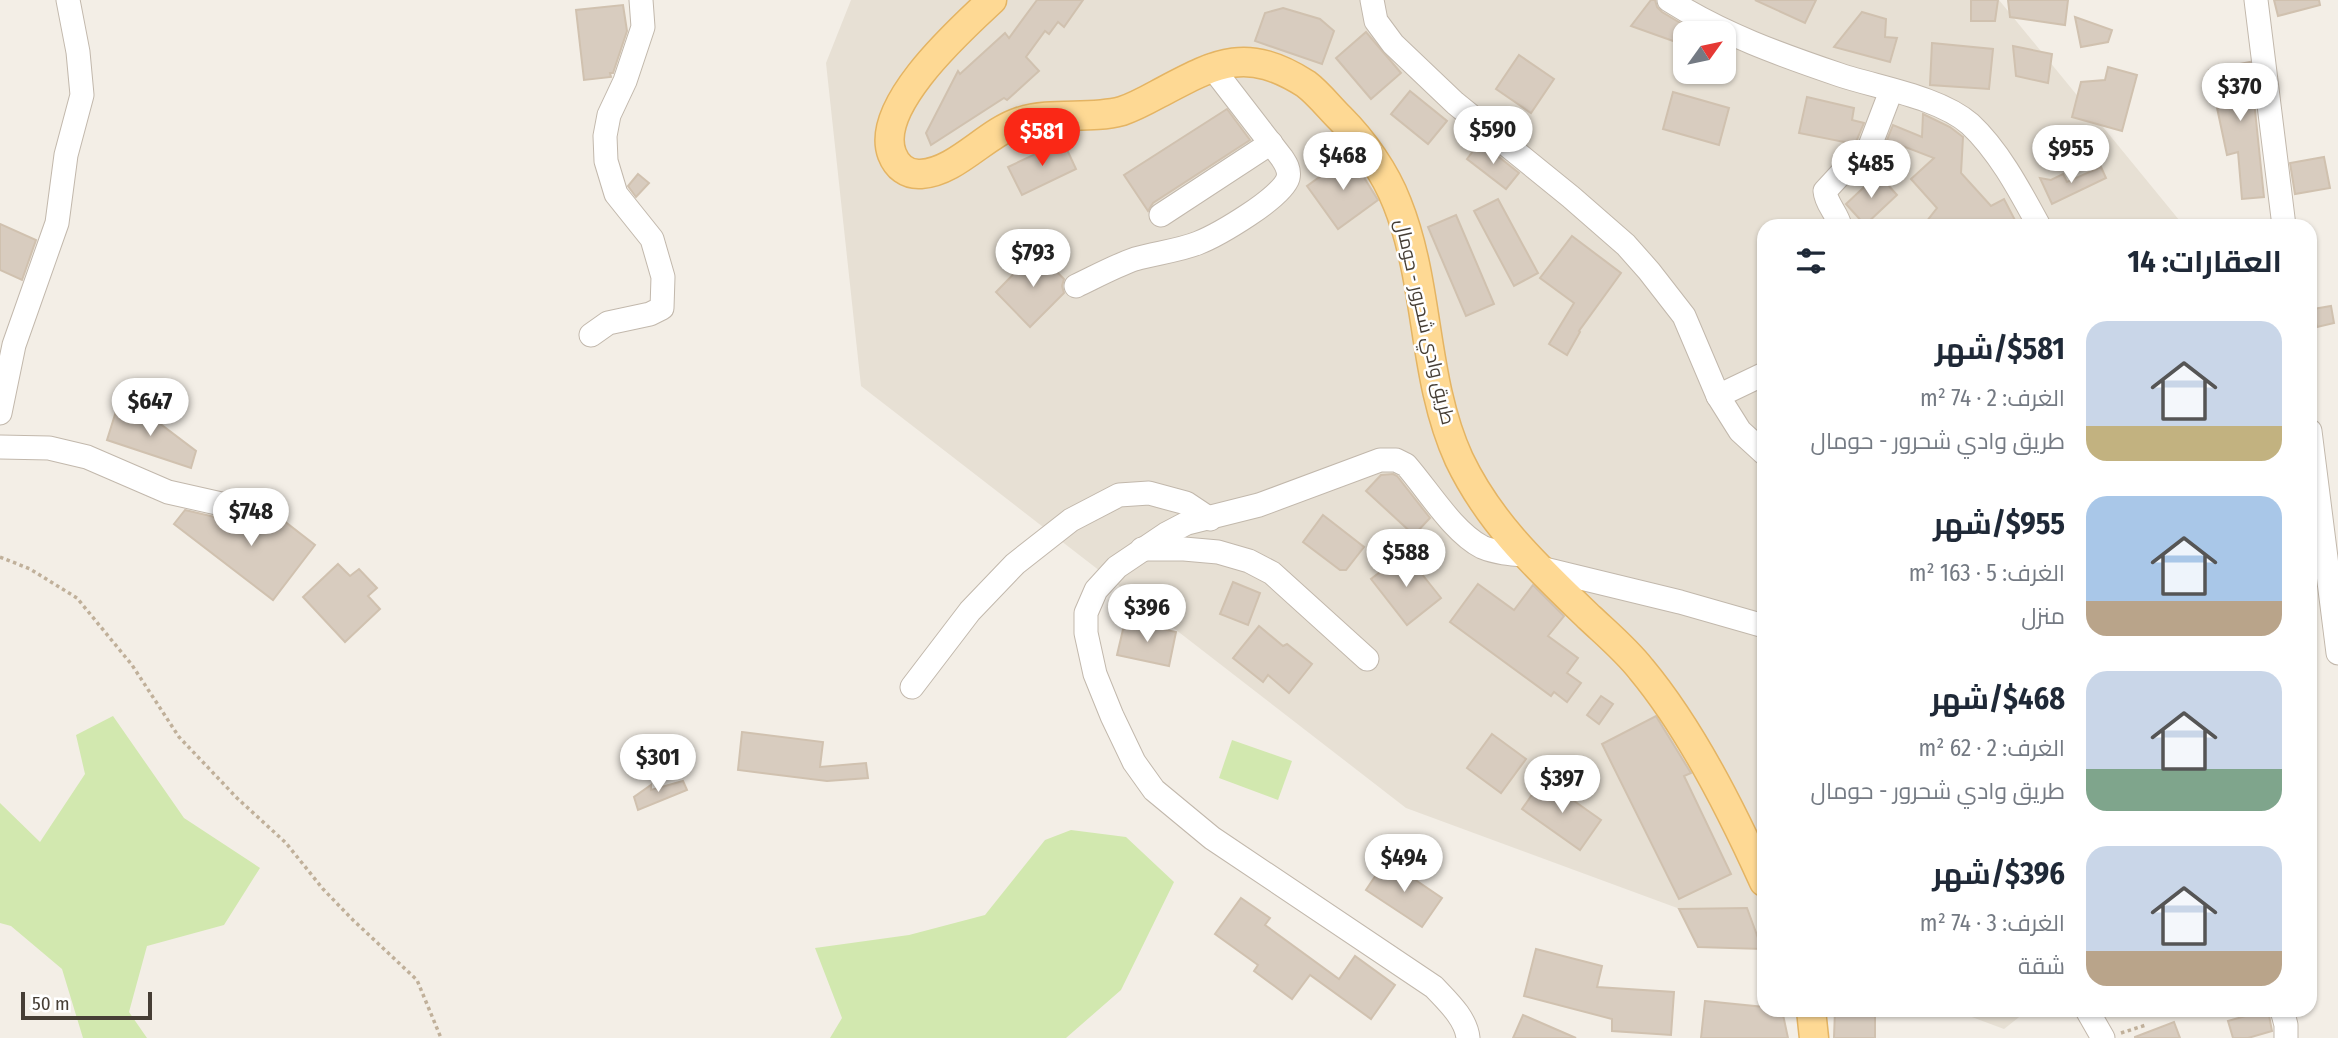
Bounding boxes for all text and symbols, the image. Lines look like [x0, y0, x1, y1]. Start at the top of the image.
north arrow [1673, 21, 1736, 84]
map controls [1673, 21, 1736, 84]
pin: $370 [2199, 64, 2281, 123]
text: $370 [2218, 72, 2262, 100]
pin: $590 [1452, 106, 1534, 166]
pin: $581 [1001, 108, 1083, 168]
text: $590 [1470, 115, 1516, 143]
text: $581 [1020, 117, 1064, 145]
pin: $955 [2030, 125, 2112, 185]
pin: $468 [1302, 132, 1384, 192]
text: $955 [2048, 134, 2094, 162]
pin: $485 [1830, 140, 1912, 200]
text: $468 [1319, 141, 1367, 169]
text: $485 [1848, 149, 1894, 177]
street label: طريق وادي شحرور - حومال [1387, 217, 1460, 428]
pin: $793 [992, 230, 1074, 289]
text: $793 [1011, 238, 1055, 266]
icon: filters [1792, 242, 1830, 280]
text: العقارات: 14 [2128, 244, 2282, 280]
text: $581/شهر [1935, 331, 2065, 367]
icon: home [2142, 349, 2226, 433]
pin: $647 [109, 378, 191, 438]
text: الغرف: 2 · 74 m² [1920, 384, 2065, 412]
text: $647 [128, 387, 172, 415]
text: طريق وادي شحرور - حومال [1811, 427, 2065, 455]
pin: $748 [210, 489, 292, 548]
text: $748 [229, 497, 273, 525]
text: $955/شهر [1933, 506, 2065, 542]
icon: home [2142, 524, 2226, 608]
pin: $588 [1365, 530, 1447, 589]
text: $588 [1382, 538, 1430, 566]
text: الغرف: 5 · 163 m² [1909, 559, 2065, 587]
pin: $396 [1106, 584, 1188, 644]
text: $396 [1124, 593, 1170, 621]
text: منزل [2021, 602, 2065, 630]
text: $468/شهر [1930, 681, 2065, 717]
icon: home [2142, 699, 2226, 783]
pin: $301 [617, 734, 699, 794]
text: الغرف: 2 · 62 m² [1918, 734, 2065, 762]
text: $301 [636, 743, 680, 771]
pin: $397 [1521, 756, 1603, 815]
text: $397 [1540, 764, 1584, 792]
text: طريق وادي شحرور - حومال [1811, 777, 2065, 805]
pin: $494 [1363, 834, 1445, 894]
text: $494 [1381, 843, 1427, 871]
text: $396/شهر [1932, 856, 2065, 892]
icon: home [2142, 874, 2226, 958]
text: الغرف: 3 · 74 m² [1920, 909, 2065, 937]
text: شقة [2018, 952, 2065, 980]
scale bar [21, 989, 152, 1021]
text: 50 m [32, 992, 70, 1015]

